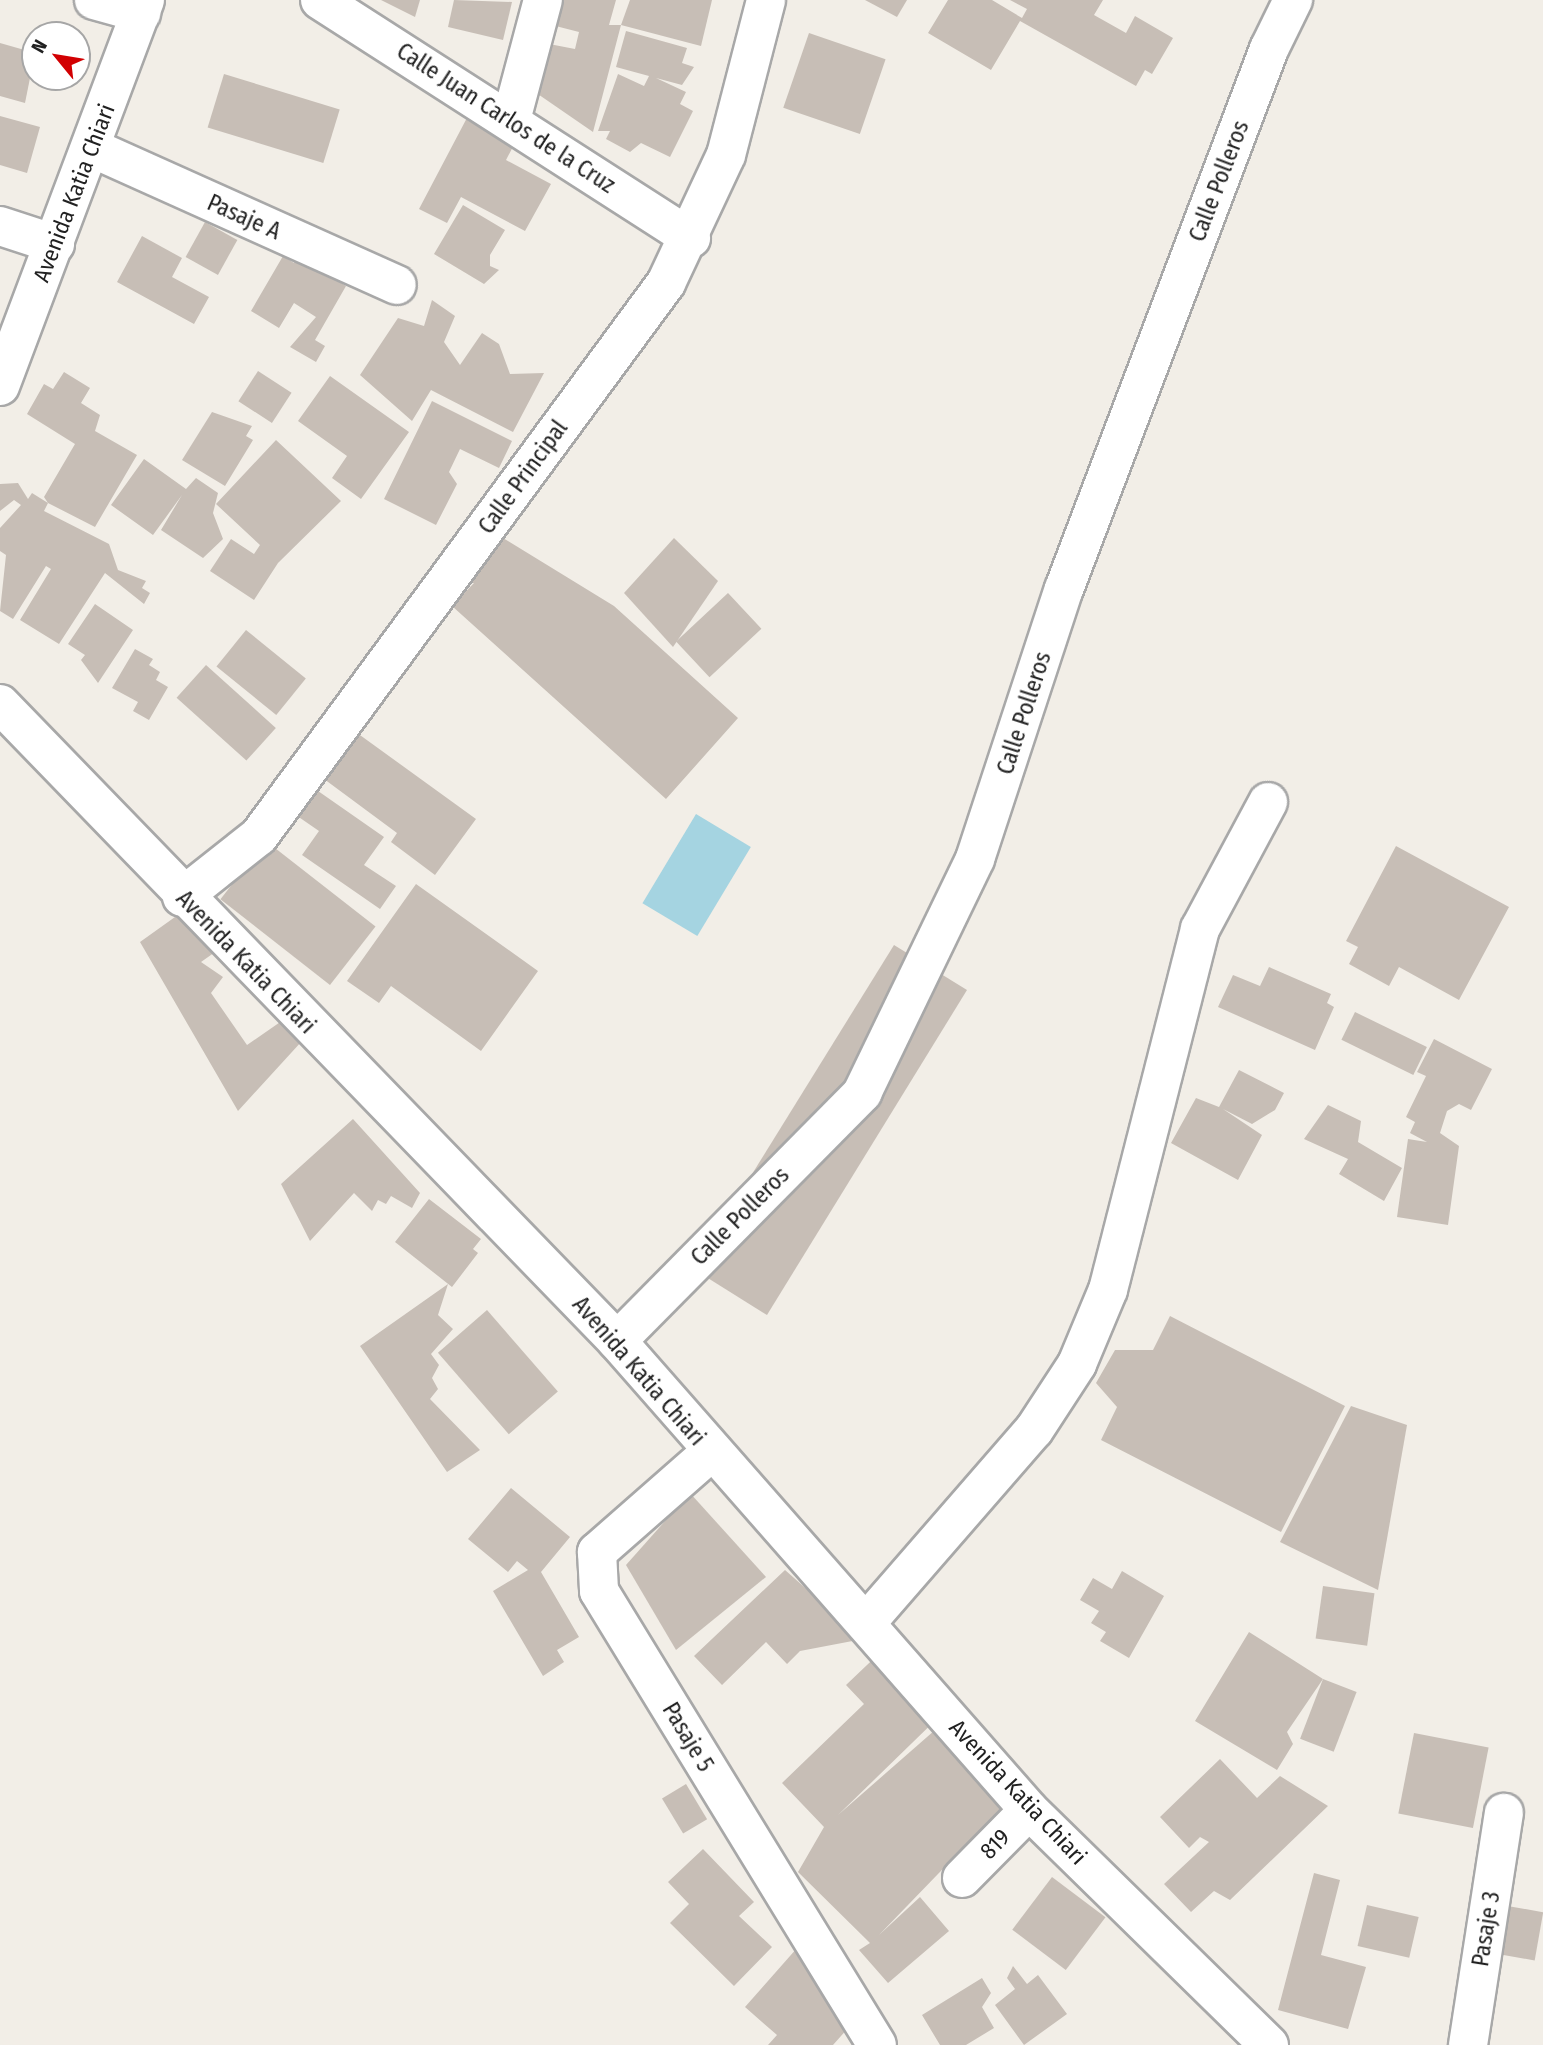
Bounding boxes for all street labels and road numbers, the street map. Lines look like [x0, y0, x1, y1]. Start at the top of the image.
street label: Calle Juan Carlos de la Cruz [392, 37, 620, 199]
street label: Avenida Katia Chiari [27, 100, 121, 286]
street label: Calle Polleros [1183, 117, 1255, 245]
street label: Pasaje A [203, 189, 285, 245]
street label: Calle Principal [473, 415, 573, 539]
street label: Calle Polleros [991, 648, 1057, 778]
street label: Avenida Katia Chiari [171, 885, 321, 1039]
street label: Calle Polleros [685, 1161, 795, 1271]
street label: Avenida Katia Chiari [567, 1291, 711, 1451]
street label: Pasaje 5 [657, 1697, 719, 1777]
street label: Avenida Katia Chiari [944, 1714, 1092, 1870]
street label: 819 [974, 1823, 1016, 1865]
street label: Pasaje 3 [1466, 1890, 1506, 1968]

